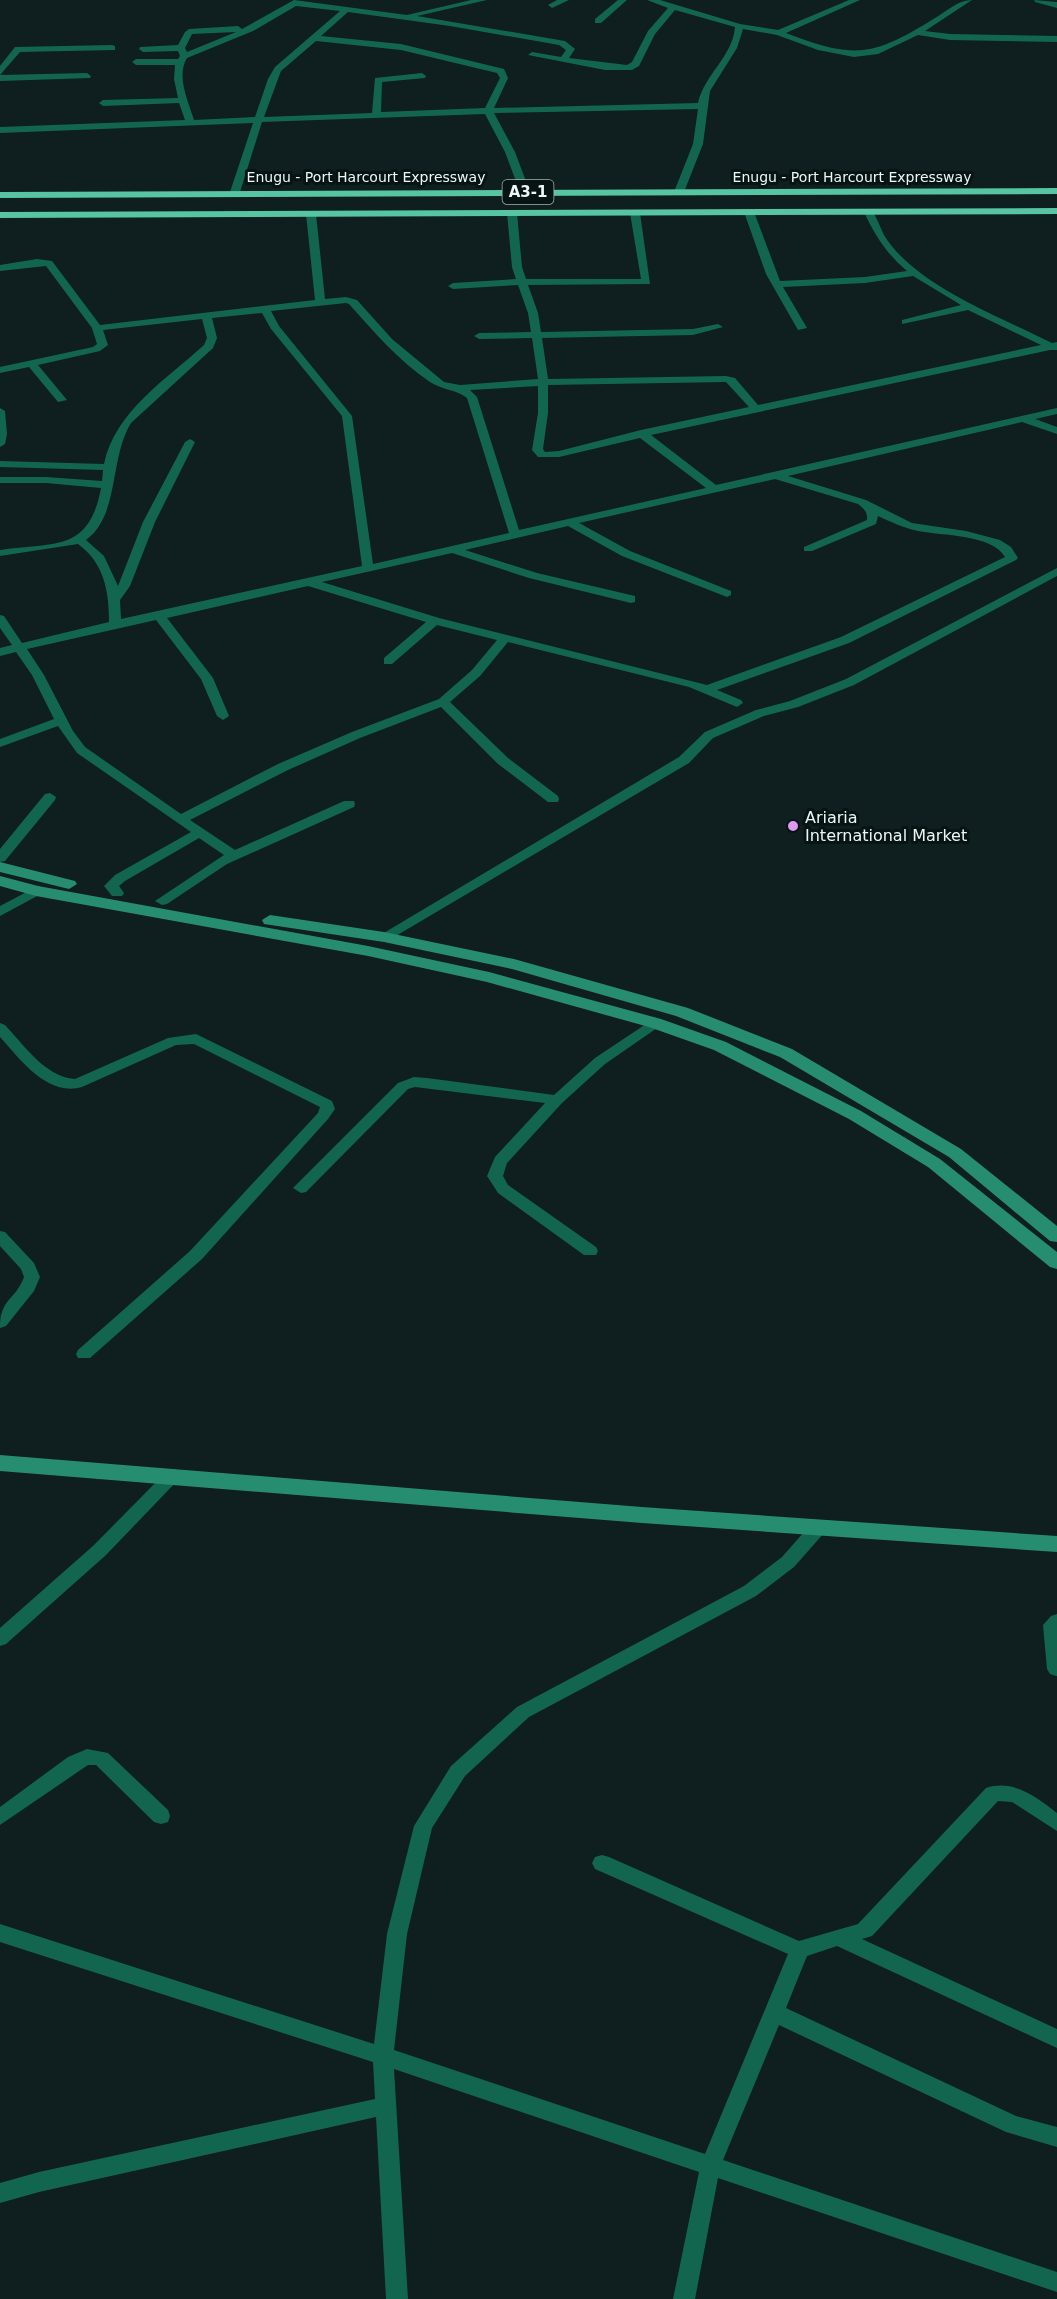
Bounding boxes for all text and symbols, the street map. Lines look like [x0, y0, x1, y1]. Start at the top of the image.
street label: Enugu - Port Harcourt Expressway [247, 169, 485, 185]
street label: Enugu - Port Harcourt Expressway [733, 169, 971, 185]
road number: A3-1 [502, 180, 554, 204]
place label: Ariaria International Market [805, 808, 967, 845]
marker: Ariaria International Market [786, 819, 800, 833]

